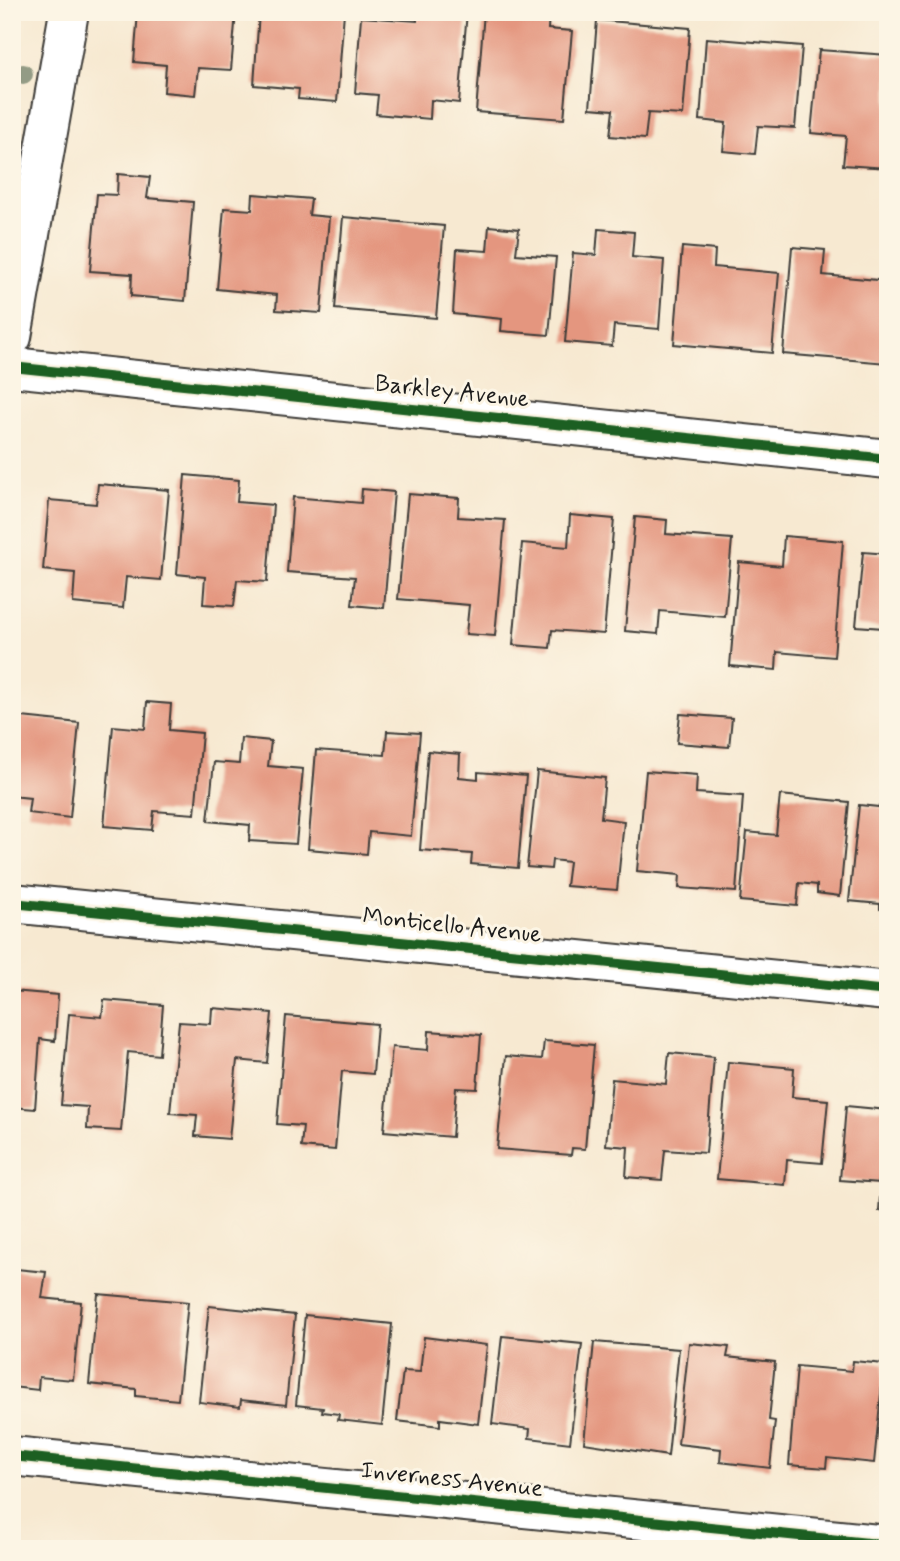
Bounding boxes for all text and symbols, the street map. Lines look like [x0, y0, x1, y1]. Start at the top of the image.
street label: Barkley Avenue [373, 368, 531, 416]
street label: Monticello Avenue [361, 901, 543, 951]
street label: Inverness Avenue [359, 1455, 545, 1505]

